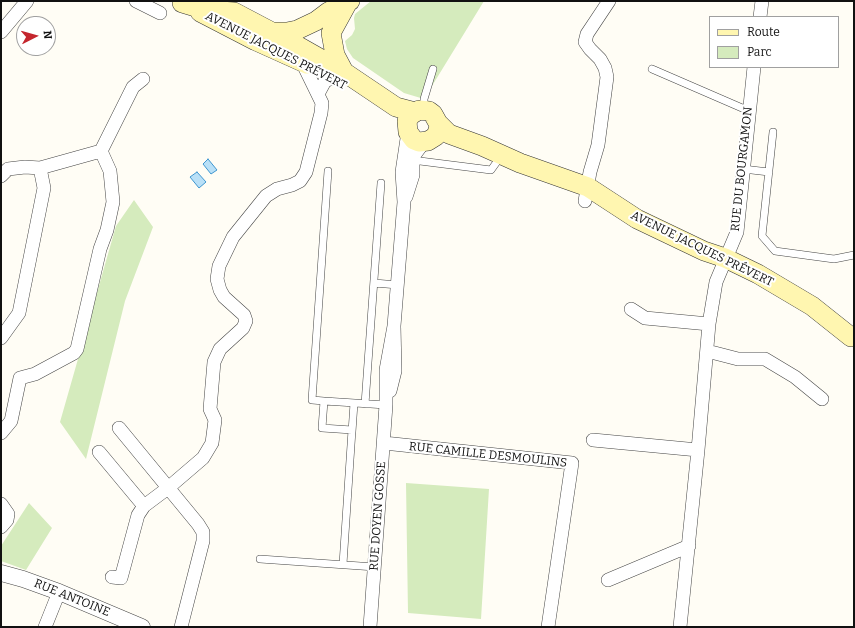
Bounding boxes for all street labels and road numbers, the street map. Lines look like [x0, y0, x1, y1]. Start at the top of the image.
street label: AVENUE JACQUES PRÉVERT [203, 9, 349, 93]
street label: RUE DU BOURGAMON [728, 106, 756, 232]
street label: AVENUE JACQUES PRÉVERT [628, 208, 776, 290]
street label: RUE CAMILLE DESMOULINS [408, 440, 568, 470]
street label: RUE DOYEN GOSSE [367, 461, 389, 571]
street label: RUE ANTOINE [32, 576, 112, 620]

